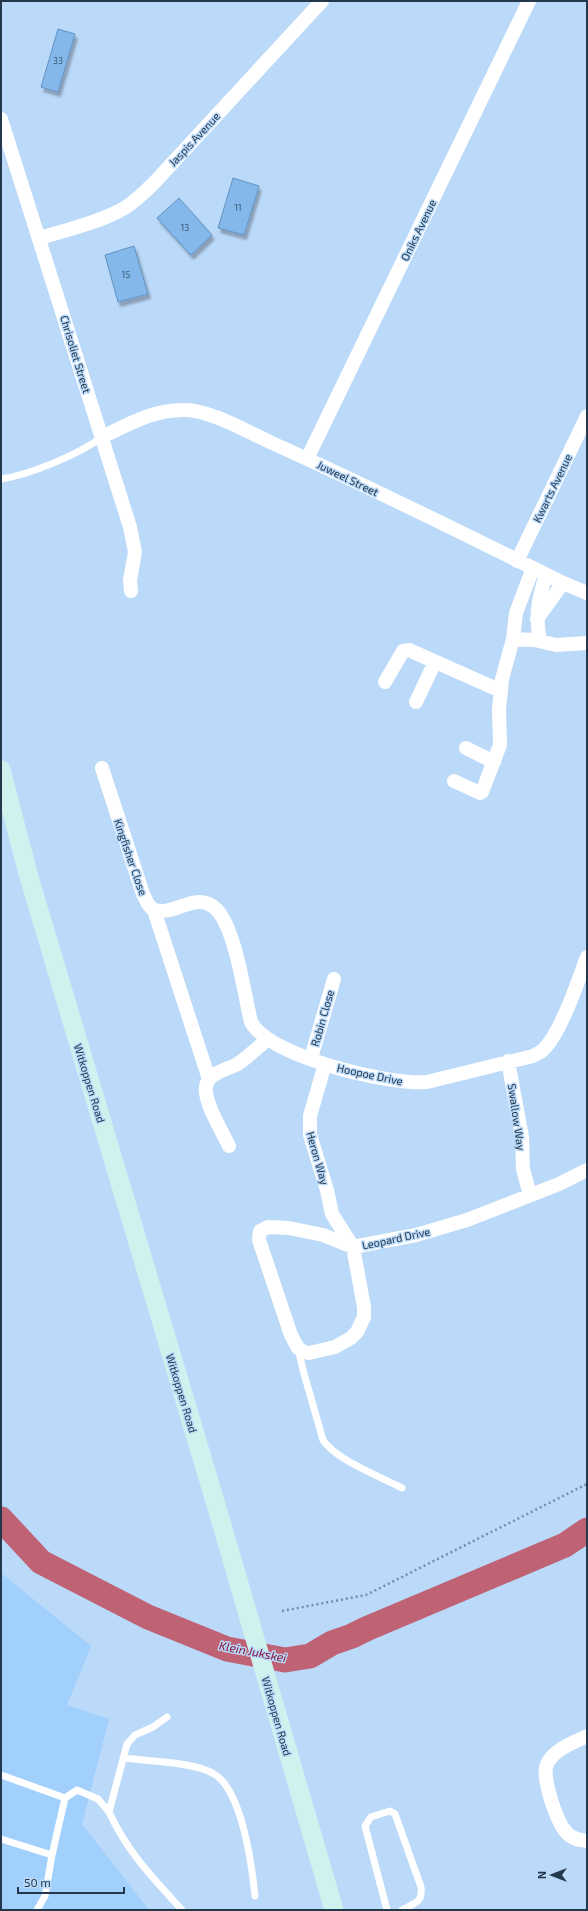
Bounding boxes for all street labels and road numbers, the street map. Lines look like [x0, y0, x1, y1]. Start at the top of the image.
street label: Jaspis Avenue [166, 109, 222, 169]
street label: Oniks Avenue [398, 197, 439, 263]
street label: Chrisoliet Street [58, 313, 94, 395]
street label: Kwarts Avenue [530, 452, 574, 524]
street label: Juweel Street [315, 457, 381, 499]
street label: Kingfisher Close [112, 817, 150, 897]
street label: Robin Close [308, 988, 336, 1048]
street label: Witkoppen Road [72, 1042, 108, 1124]
street label: Hoopoe Drive [336, 1061, 404, 1087]
street label: Swallow Way [506, 1083, 528, 1151]
street label: Heron Way [304, 1130, 332, 1186]
street label: Leopard Drive [361, 1224, 431, 1252]
street label: Witkoppen Road [164, 1352, 200, 1434]
street label: Witkoppen Road [259, 1675, 295, 1757]

